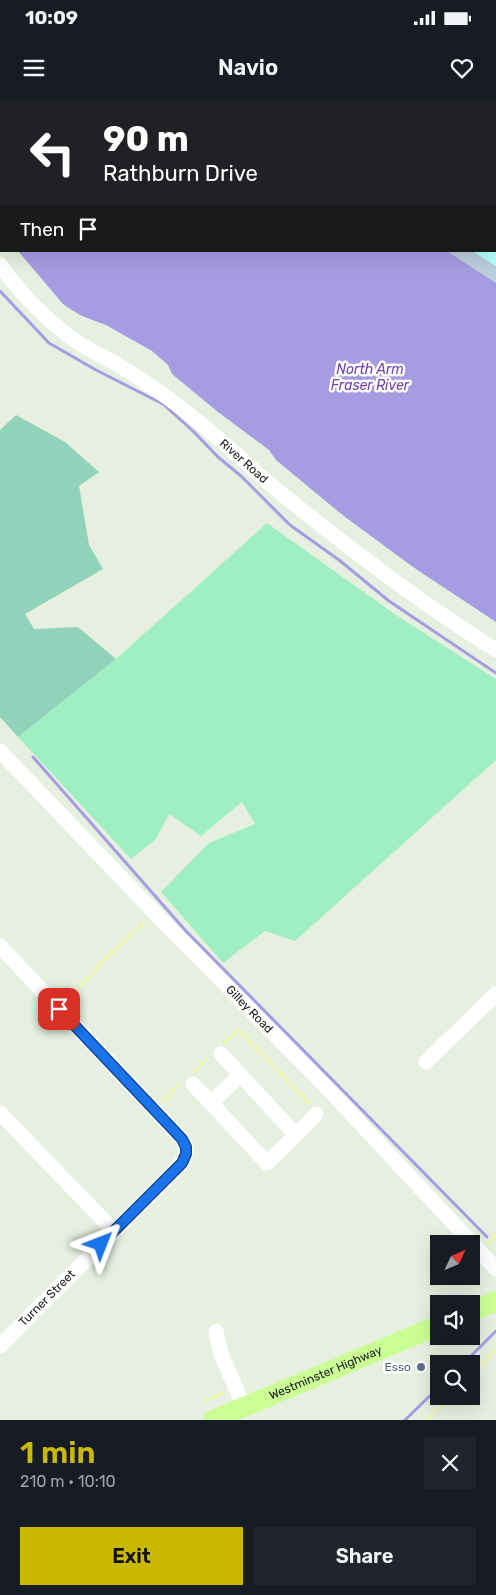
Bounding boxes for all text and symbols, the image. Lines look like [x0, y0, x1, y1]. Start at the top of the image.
text: 10:09 [25, 6, 78, 29]
icon: menu [20, 54, 48, 82]
text: Navio [218, 54, 278, 81]
icon: heart [448, 54, 476, 82]
text: 90 m [103, 118, 189, 160]
icon: left [20, 120, 85, 185]
text: Rathburn Drive [103, 160, 258, 187]
icon: arrive [74, 215, 102, 243]
text: Then [20, 218, 64, 241]
water label: North Arm Fraser River [331, 361, 410, 394]
street label: River Road [217, 436, 271, 486]
street label: Gilley Road [223, 982, 276, 1036]
pin [38, 988, 80, 1030]
icon: arrive [45, 995, 73, 1023]
position arrow [74, 1217, 126, 1269]
north arrow [430, 1235, 480, 1285]
map controls [430, 1235, 480, 1405]
street label: Turner Street [16, 1267, 78, 1329]
button: sound [430, 1295, 480, 1345]
street label: Westminster Highway [267, 1343, 384, 1403]
button: search [430, 1355, 480, 1405]
place label: Esso [385, 1360, 411, 1374]
marker: Esso [415, 1361, 427, 1373]
text: 1 min [20, 1435, 95, 1471]
button: close [424, 1437, 476, 1489]
text: 210 m · 10:10 [20, 1472, 116, 1491]
button: Exit [20, 1527, 243, 1585]
button: Share [253, 1527, 476, 1585]

